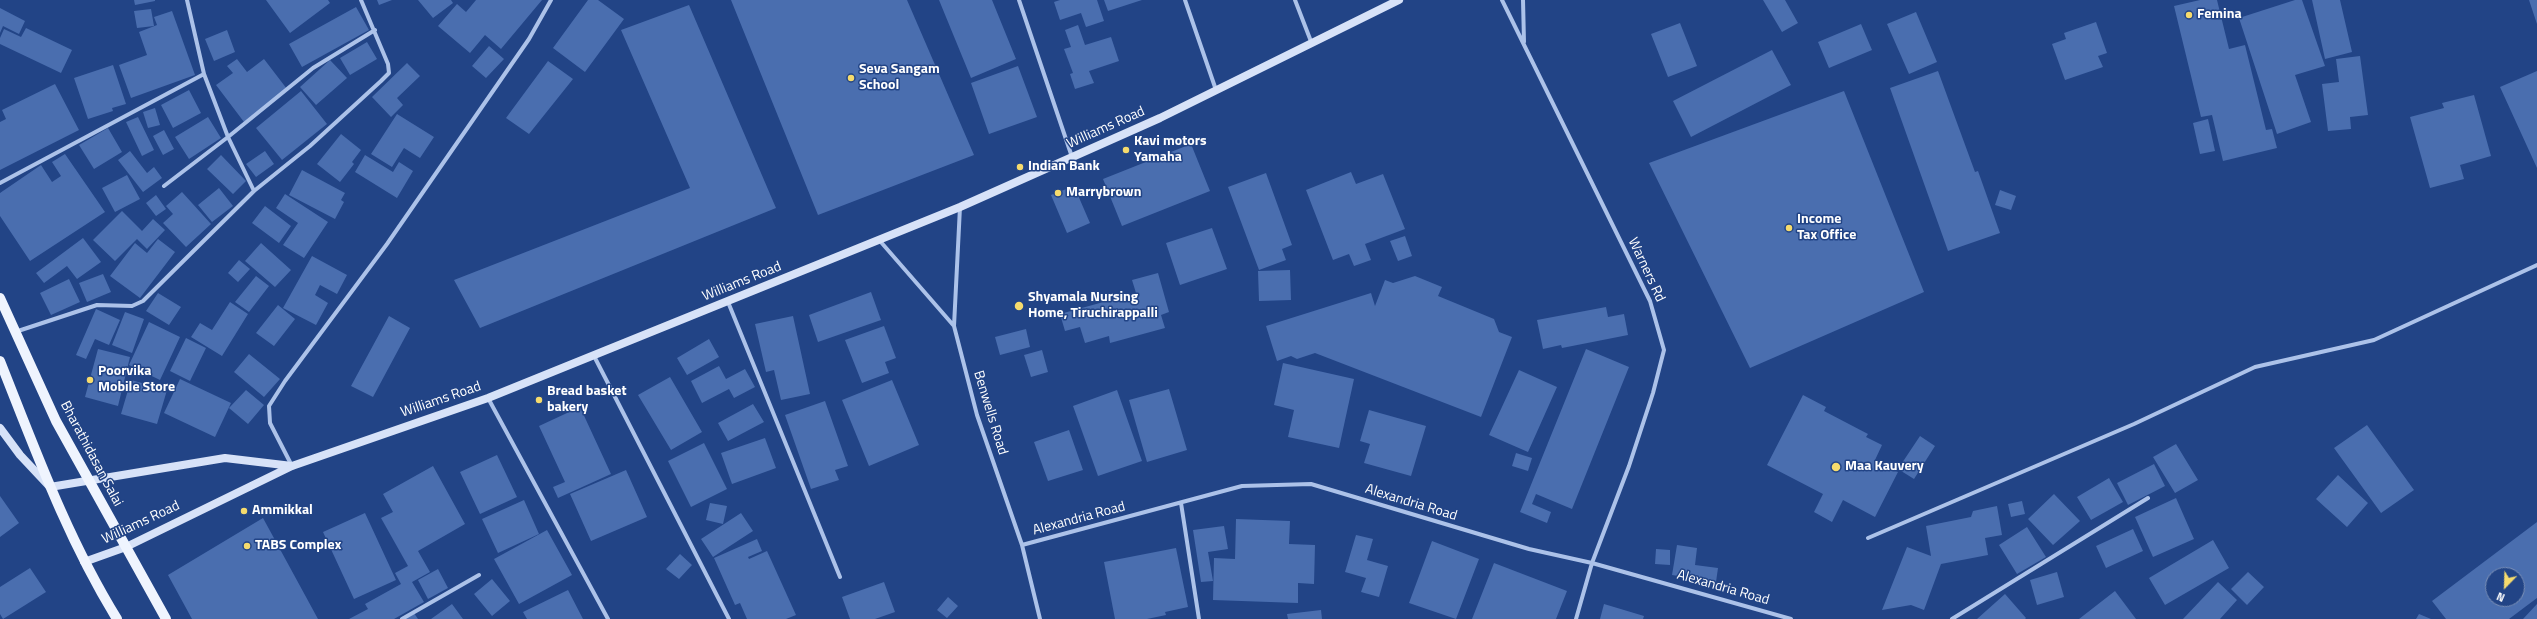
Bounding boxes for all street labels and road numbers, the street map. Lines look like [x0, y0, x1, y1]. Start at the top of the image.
street label: Williams Road [1064, 103, 1148, 153]
street label: Warners Rd [1624, 235, 1668, 305]
street label: Williams Road [700, 259, 784, 305]
street label: Benwells Road [969, 369, 1011, 457]
street label: Williams Road [399, 378, 483, 422]
street label: Bharathidasan Salai [56, 398, 126, 510]
street label: Alexandria Road [1363, 481, 1459, 525]
street label: Williams Road [100, 498, 182, 548]
street label: Alexandria Road [1031, 499, 1127, 539]
street label: Alexandria Road [1675, 567, 1771, 609]

